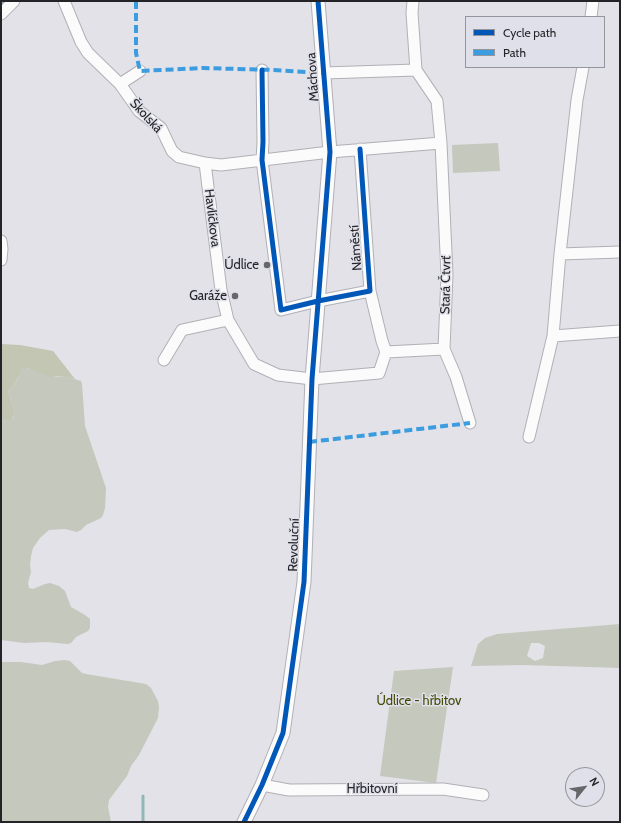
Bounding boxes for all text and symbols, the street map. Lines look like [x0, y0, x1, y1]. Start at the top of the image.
legend [465, 16, 605, 68]
text: Cycle path [503, 25, 556, 40]
text: Path [503, 45, 526, 60]
street label: Máchova [304, 52, 322, 102]
street label: Školská [126, 96, 166, 136]
street label: Havlíčkova [201, 188, 223, 248]
street label: Náměstí [347, 225, 365, 271]
street label: Stará Čtvrť [438, 256, 454, 314]
place label: Údlice [224, 257, 259, 273]
marker: Údlice [262, 260, 272, 270]
place label: Garáže [189, 288, 227, 304]
marker: Garáže [230, 291, 240, 301]
street label: Revoluční [285, 518, 303, 572]
park label: Údlice - hřbitov [377, 693, 461, 709]
north arrow [565, 767, 605, 807]
text: N [587, 775, 603, 788]
street label: Hřbitovní [346, 781, 398, 797]

